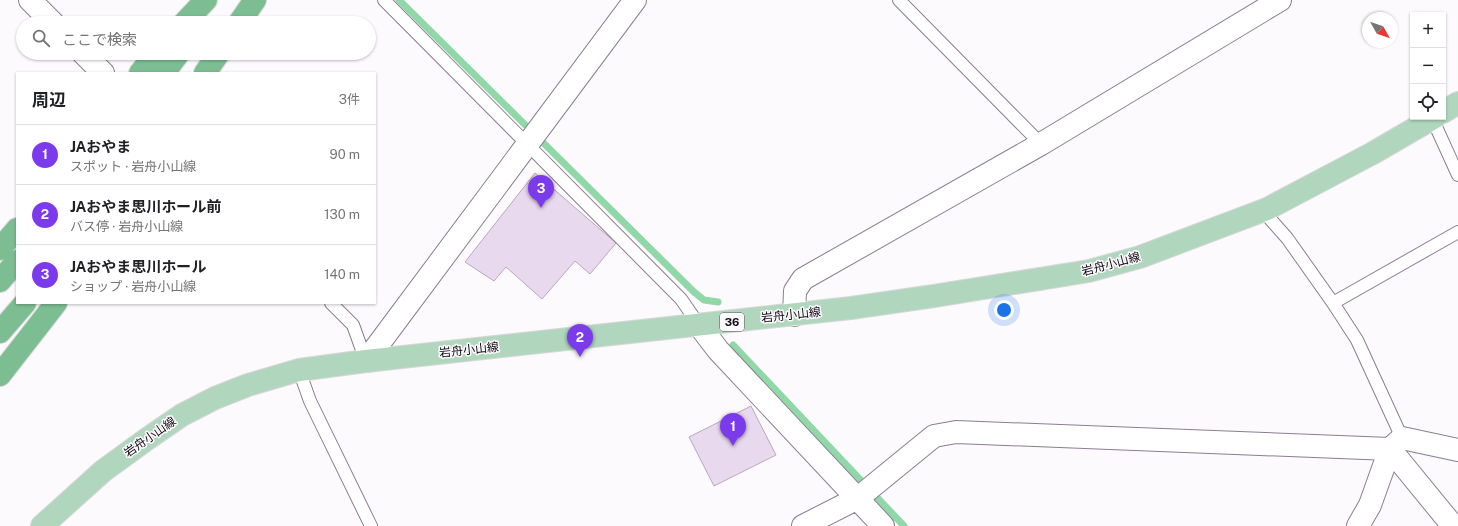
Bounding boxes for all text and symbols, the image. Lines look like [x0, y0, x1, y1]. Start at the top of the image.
north arrow [1362, 12, 1398, 48]
map controls [1410, 12, 1446, 120]
button: + [1410, 12, 1446, 48]
search box [16, 16, 376, 60]
icon: search [30, 27, 52, 49]
text: ここで検索 [62, 31, 137, 48]
button: − [1410, 48, 1446, 84]
button: locate [1410, 84, 1446, 120]
text: 周辺 [32, 90, 66, 110]
text: 3件 [339, 92, 360, 107]
text: JAおやま [70, 138, 131, 155]
text: 1 [42, 147, 48, 162]
text: 90 m [330, 147, 360, 162]
text: スポット · 岩舟小山線 [70, 159, 196, 174]
pin: 3 [528, 175, 554, 208]
text: JAおやま思川ホール前 [70, 198, 221, 215]
text: 2 [41, 207, 49, 222]
text: 130 m [324, 207, 360, 222]
text: バス停 · 岩舟小山線 [70, 219, 183, 234]
street label: 岩舟小山線 [1080, 249, 1142, 279]
text: JAおやま思川ホール [70, 258, 206, 275]
text: 3 [41, 267, 49, 282]
text: 140 m [324, 267, 360, 282]
text: ショップ · 岩舟小山線 [70, 279, 196, 294]
your location [994, 300, 1014, 320]
street label: 岩舟小山線 [760, 305, 822, 325]
road number: 36 [720, 313, 744, 331]
pin: 2 [567, 324, 593, 357]
street label: 岩舟小山線 [438, 340, 500, 360]
pin: 1 [720, 413, 746, 446]
street label: 岩舟小山線 [121, 414, 179, 460]

